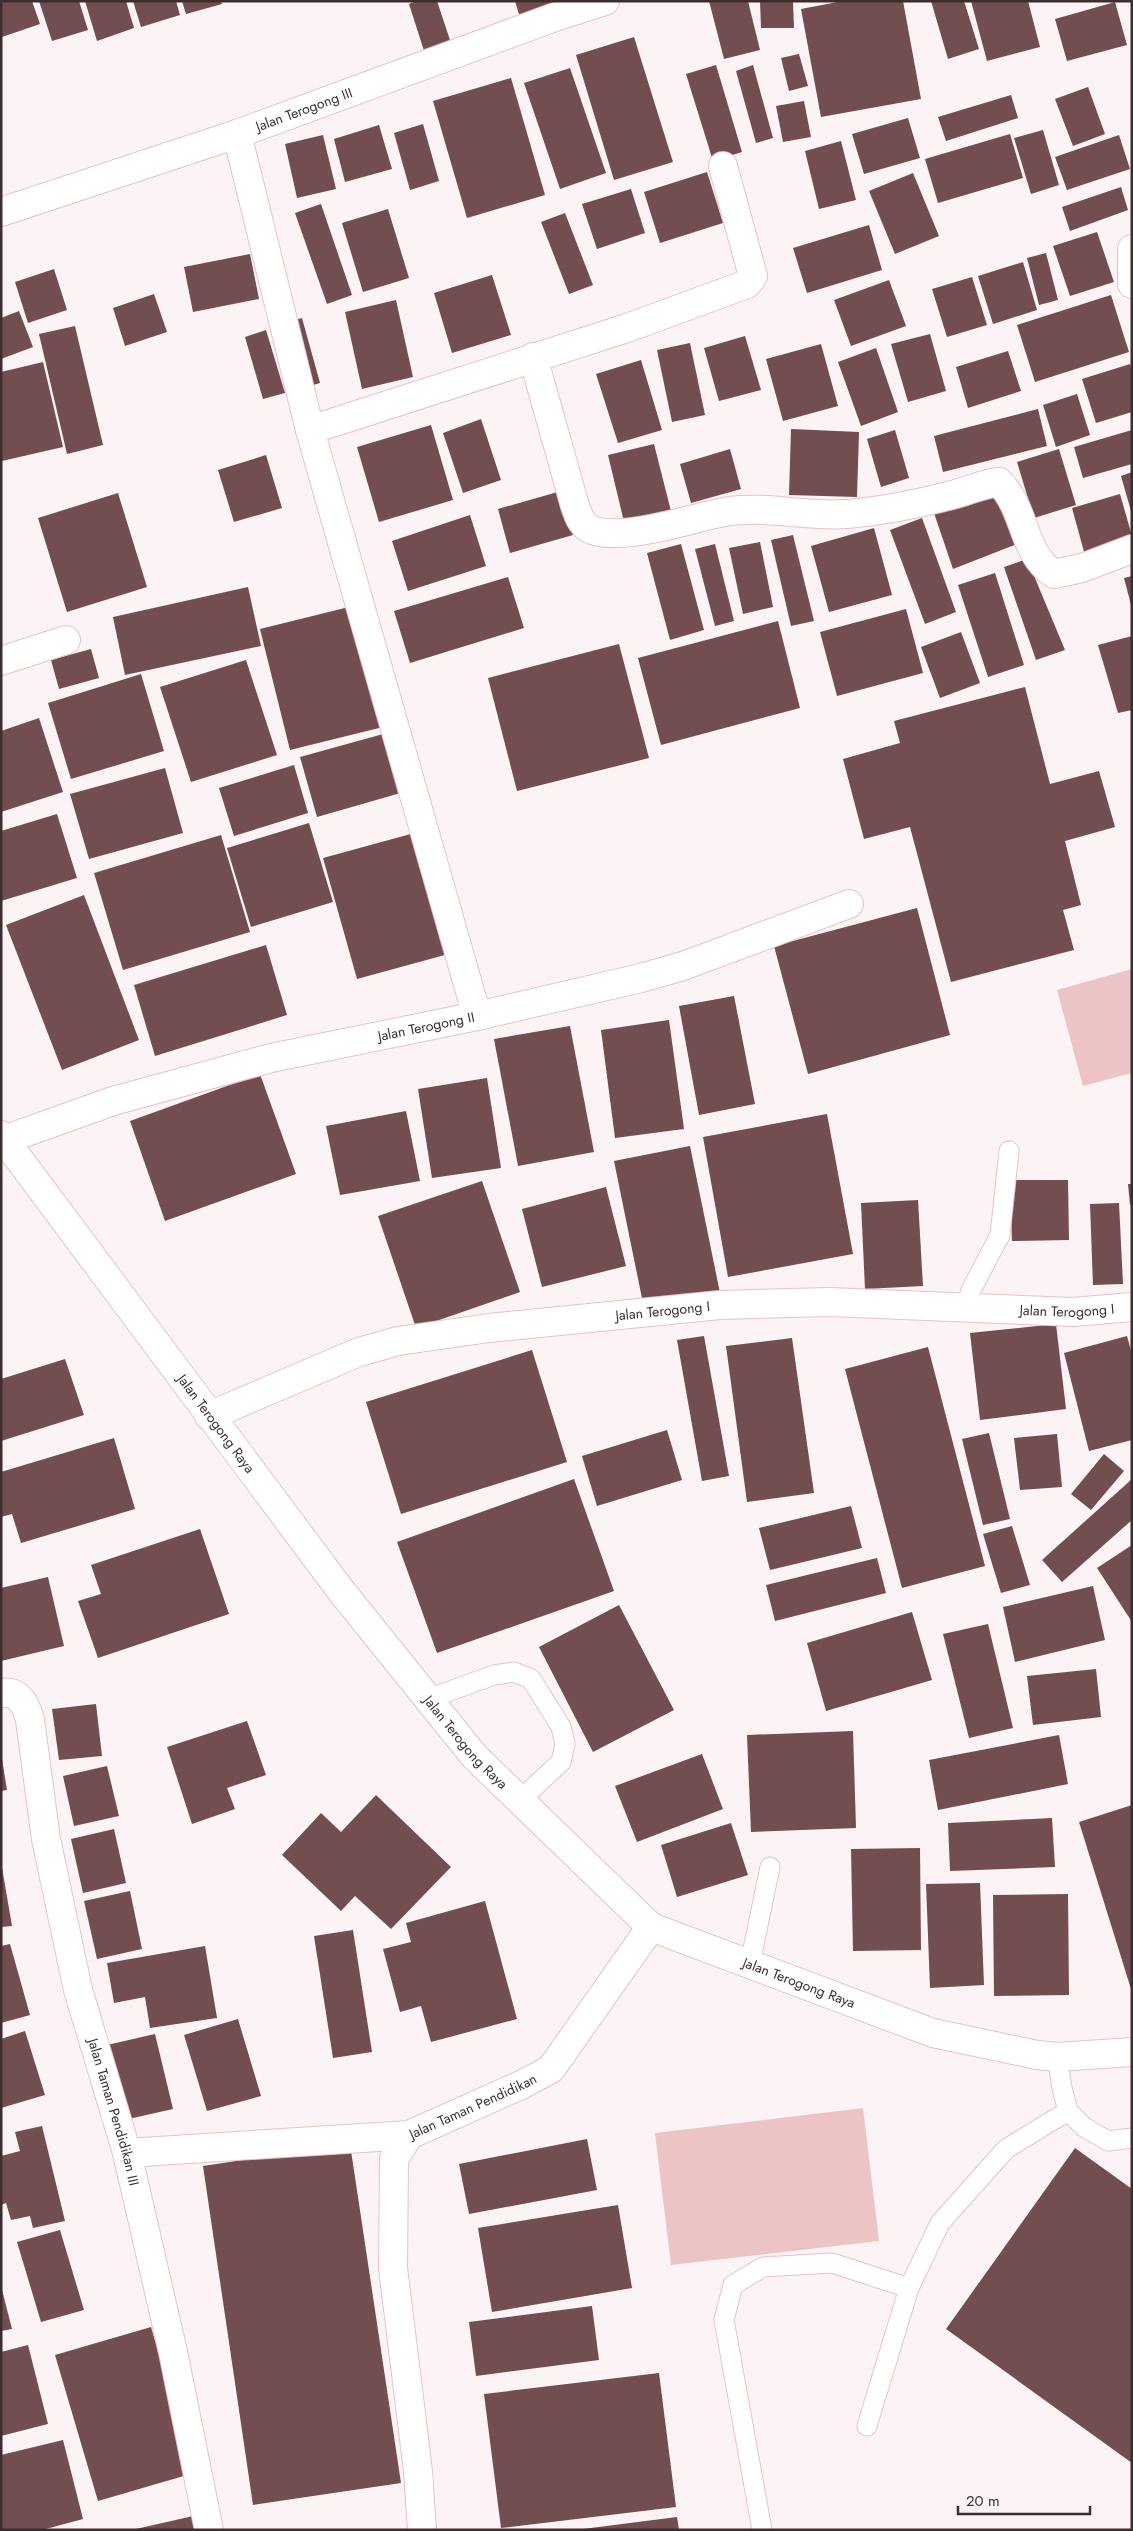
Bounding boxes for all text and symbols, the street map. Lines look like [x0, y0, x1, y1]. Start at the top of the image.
street label: Jalan Terogong III [251, 82, 355, 137]
street label: Jalan Terogong II [374, 1007, 476, 1046]
street label: Jalan Terogong I [612, 1296, 711, 1326]
street label: Jalan Terogong I [1017, 1299, 1115, 1322]
street label: Jalan Terogong Raya [172, 1368, 260, 1477]
street label: Jalan Terogong Raya [418, 1690, 512, 1794]
street label: Jalan Terogong Raya [738, 1952, 858, 2013]
street label: Jalan Taman Pendidikan III [83, 2034, 144, 2188]
street label: Jalan Taman Pendidikan [404, 2068, 540, 2145]
scale bar [958, 2484, 1090, 2516]
text: 20 m [966, 2490, 1000, 2512]

